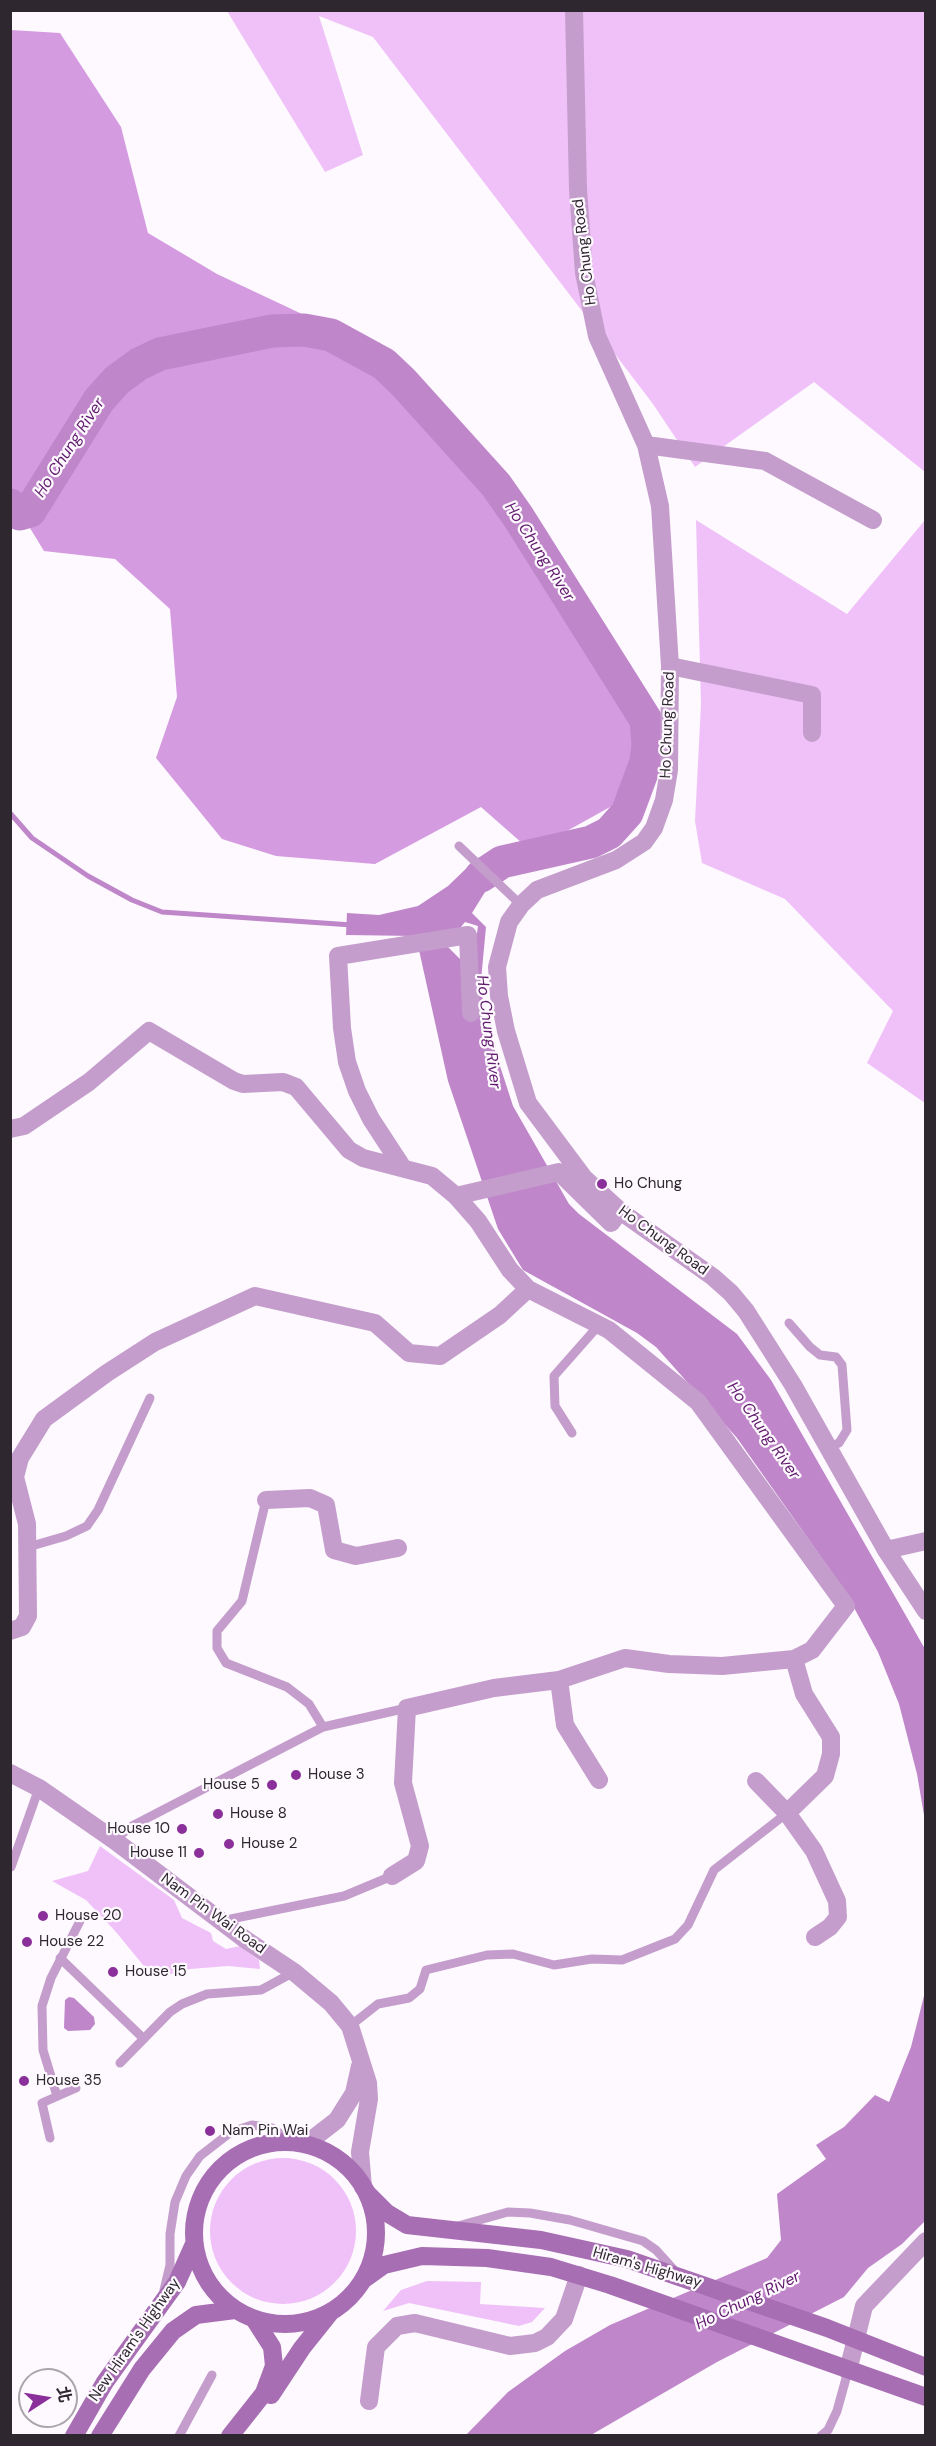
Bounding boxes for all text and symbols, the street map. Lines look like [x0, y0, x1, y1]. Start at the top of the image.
street label: Ho Chung Road [570, 198, 600, 306]
water label: Ho Chung River [31, 395, 109, 501]
water label: Ho Chung River [500, 499, 578, 605]
street label: Ho Chung Road [657, 671, 679, 779]
water label: Ho Chung River [472, 974, 504, 1090]
place label: Ho Chung [614, 1175, 682, 1193]
marker: Ho Chung [595, 1177, 609, 1191]
street label: Ho Chung Road [614, 1202, 712, 1280]
water label: Ho Chung River [722, 1379, 804, 1483]
place label: House 3 [308, 1766, 365, 1784]
marker: House 3 [289, 1768, 303, 1782]
place label: House 5 [203, 1776, 260, 1794]
marker: House 5 [265, 1778, 279, 1792]
place label: House 8 [230, 1805, 287, 1823]
marker: House 8 [211, 1807, 225, 1821]
place label: House 10 [107, 1820, 170, 1838]
marker: House 10 [175, 1822, 189, 1836]
place label: House 2 [241, 1835, 297, 1853]
marker: House 2 [222, 1837, 236, 1851]
place label: House 11 [130, 1844, 187, 1862]
marker: House 11 [192, 1846, 206, 1860]
street label: Nam Pin Wai Road [157, 1870, 269, 1958]
place label: House 20 [55, 1907, 121, 1925]
marker: House 20 [36, 1909, 50, 1923]
place label: House 22 [39, 1933, 104, 1951]
marker: House 22 [20, 1935, 34, 1949]
place label: House 15 [125, 1963, 187, 1981]
marker: House 15 [106, 1965, 120, 1979]
place label: House 35 [36, 2072, 102, 2090]
marker: House 35 [17, 2074, 31, 2088]
place label: Nam Pin Wai [222, 2122, 308, 2140]
marker: Nam Pin Wai [203, 2124, 217, 2138]
street label: Hiram's Highway [591, 2244, 703, 2292]
water label: Ho Chung River [692, 2267, 804, 2335]
street label: New Hiram's Highway [86, 2275, 184, 2405]
north arrow [18, 2368, 78, 2428]
text: 北 [52, 2385, 76, 2405]

